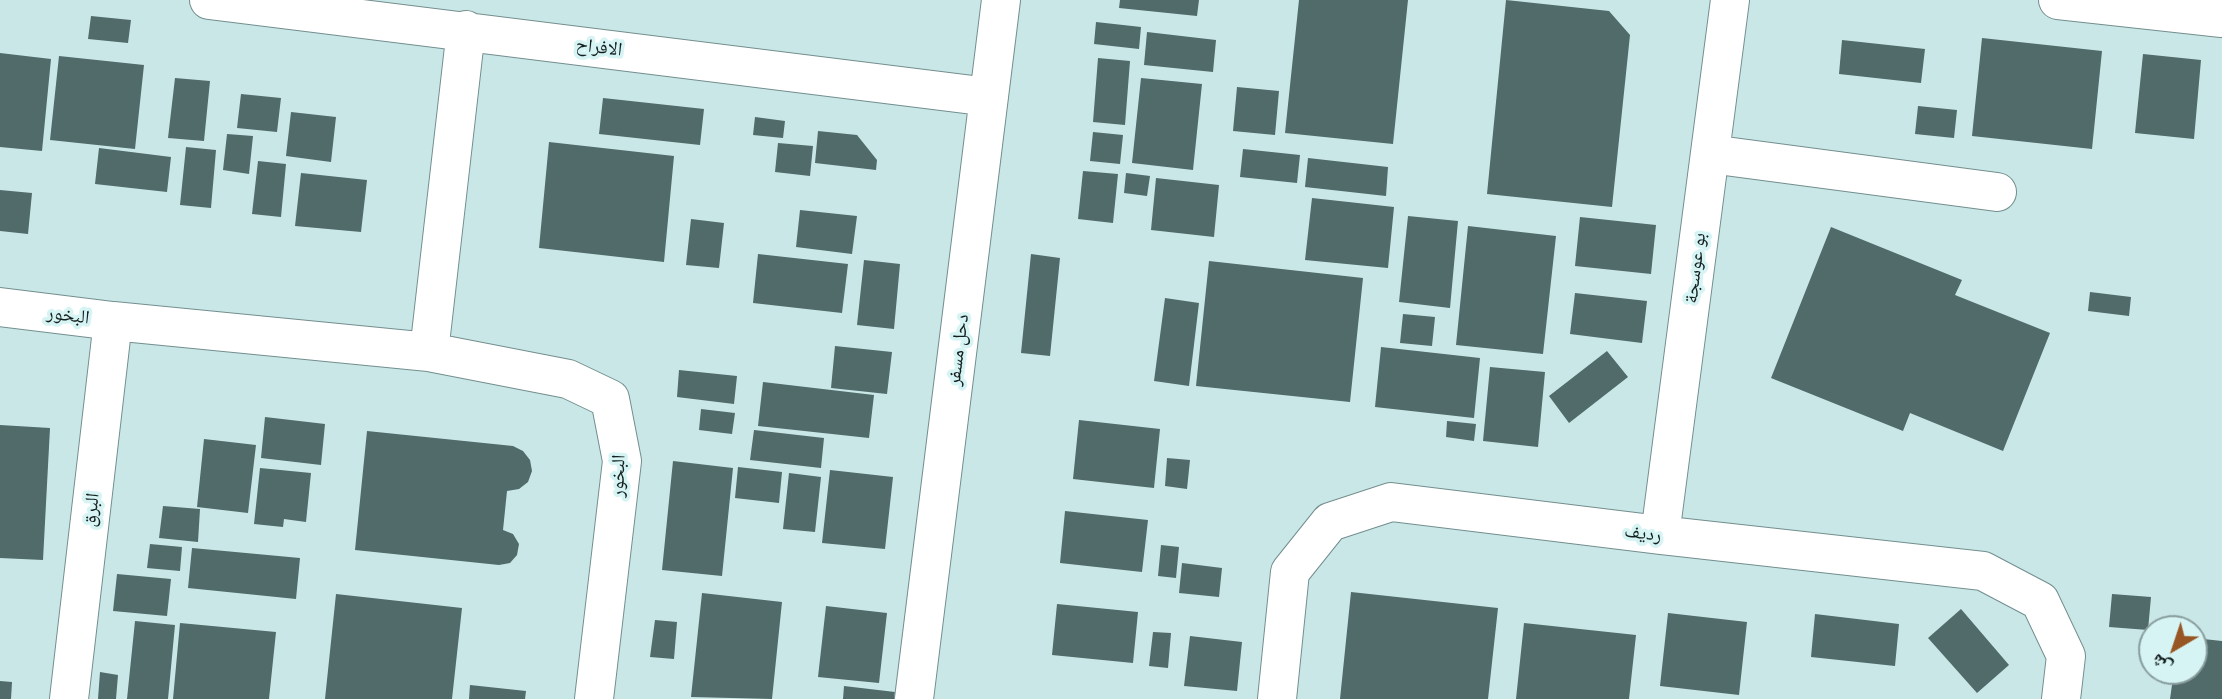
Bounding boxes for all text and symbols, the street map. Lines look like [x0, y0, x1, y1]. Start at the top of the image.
street label: الافراح [574, 33, 624, 61]
street label: بو عوسجة [1679, 231, 1711, 305]
street label: البخور [45, 301, 91, 329]
street label: دحل مسفر [942, 313, 974, 387]
street label: البخور [606, 454, 630, 498]
street label: البرق [78, 492, 104, 528]
street label: رديف [1623, 519, 1663, 547]
north arrow [2138, 615, 2208, 685]
text: ش [2146, 650, 2176, 680]

